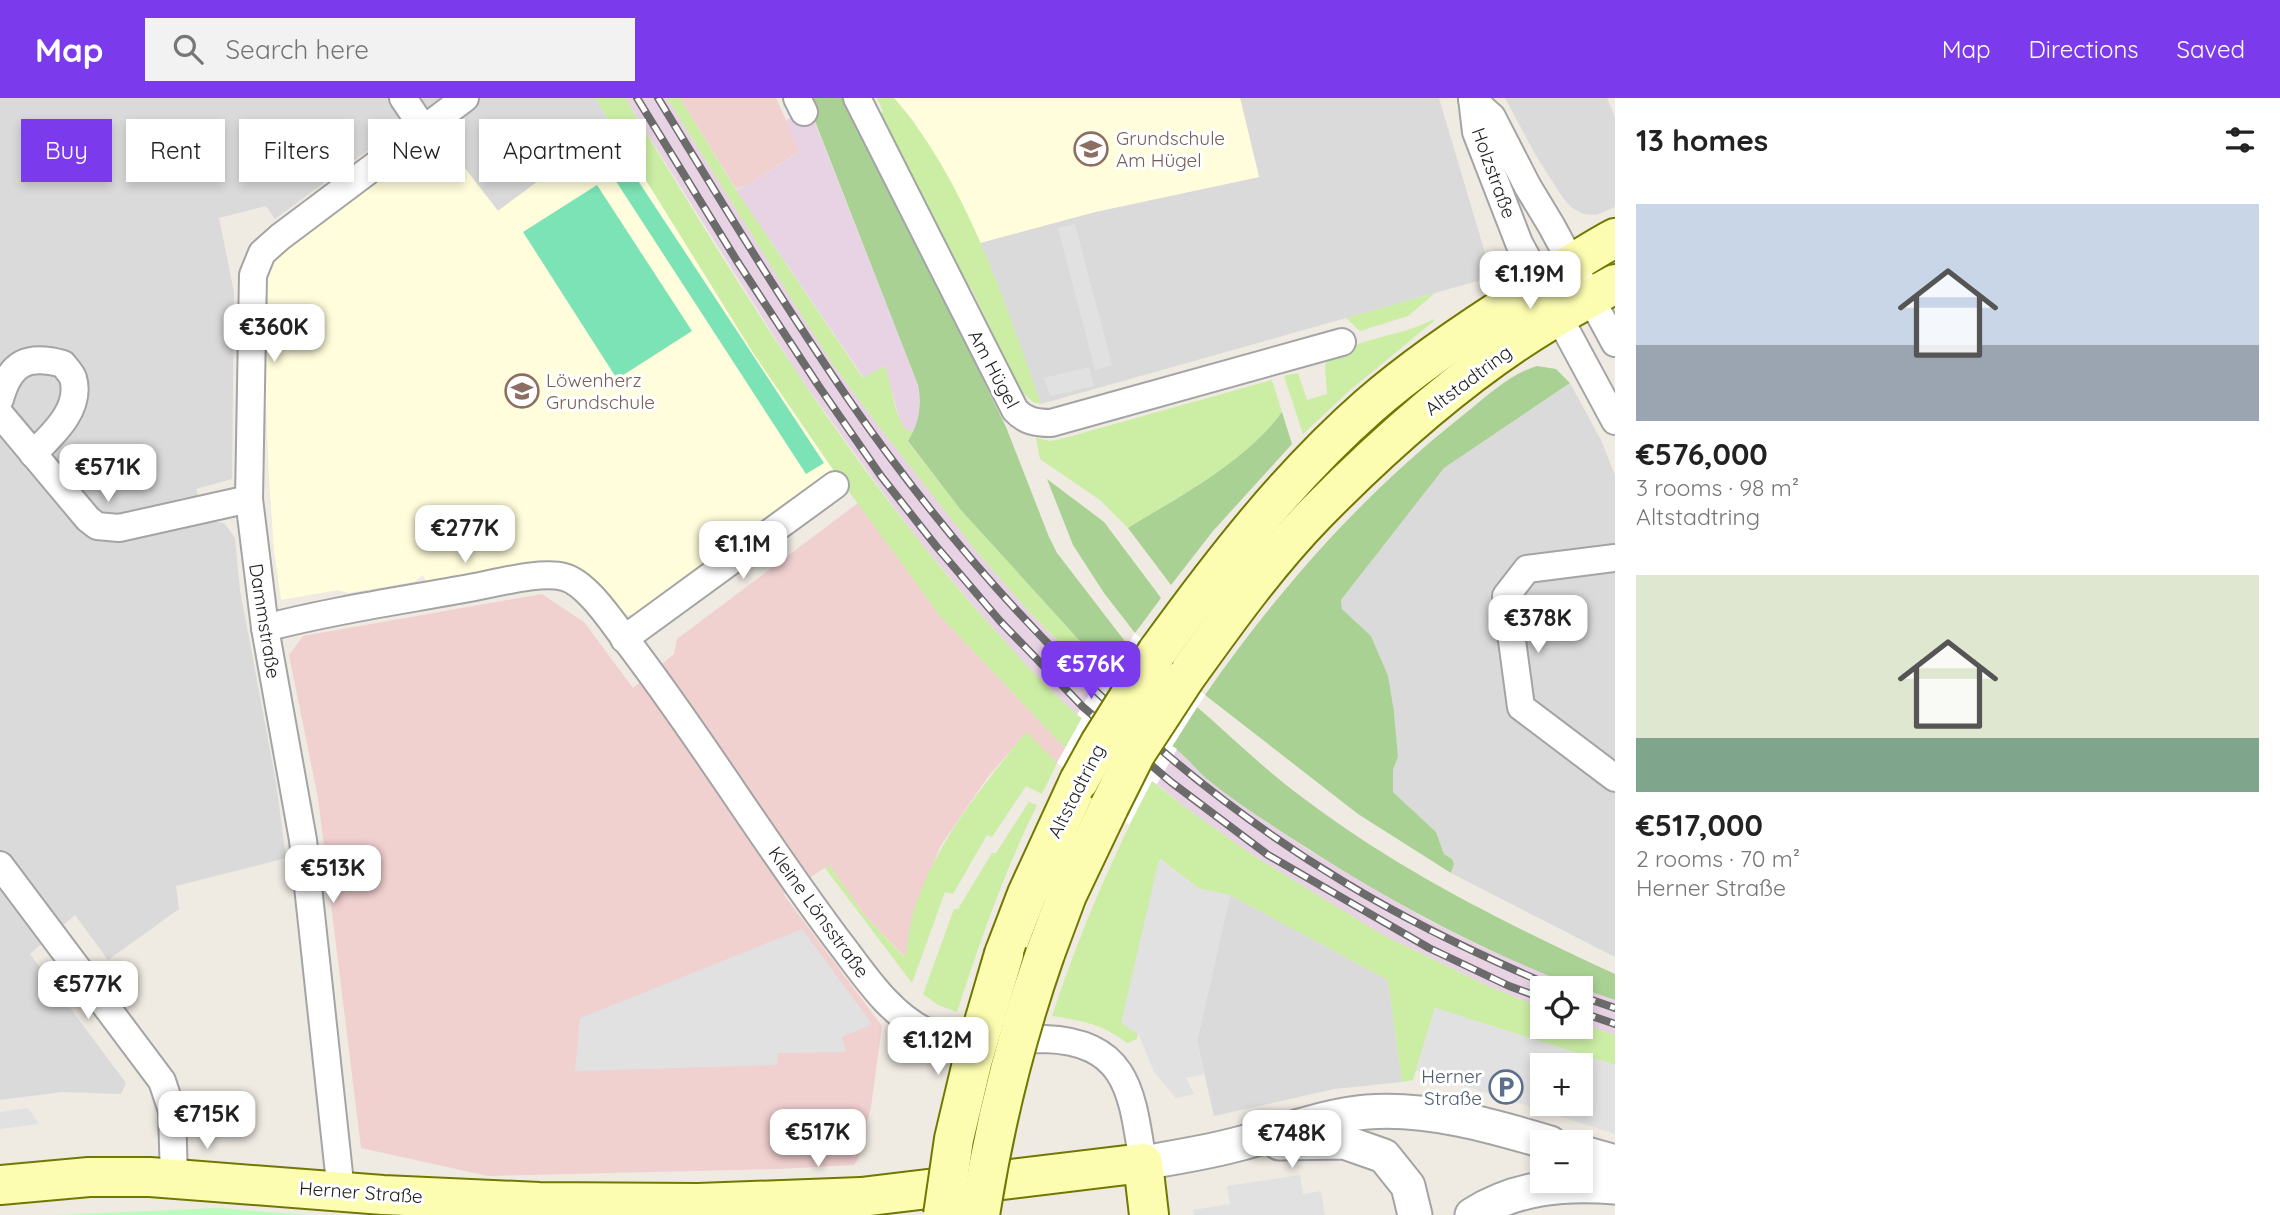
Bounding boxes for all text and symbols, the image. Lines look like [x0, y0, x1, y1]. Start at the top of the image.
search box [145, 18, 635, 81]
text: Map [35, 29, 103, 70]
icon: search [169, 30, 207, 68]
text: Search here [225, 33, 369, 66]
text: Map [1942, 34, 1991, 64]
text: Directions [2029, 34, 2139, 64]
text: Saved [2177, 34, 2245, 64]
chip: Buy [21, 119, 112, 182]
chip: Rent [126, 119, 225, 182]
chip: Filters [239, 119, 354, 182]
chip: New [368, 119, 465, 182]
chip: Apartment [479, 119, 646, 182]
text: 13 homes [1636, 121, 1768, 159]
icon: filters [2221, 121, 2259, 159]
street label: Holzstraße [1467, 124, 1521, 222]
place label: Grundschule Am Hügel [1116, 126, 1225, 172]
school or university icon: Grundschule Am Hügel [1072, 130, 1110, 168]
icon: home [1885, 250, 2011, 376]
pin: €1.19M [1473, 252, 1587, 311]
text: €1.19M [1496, 259, 1564, 288]
pin: €360K [225, 304, 323, 364]
text: €360K [240, 312, 308, 341]
street label: Am Hügel [963, 326, 1025, 412]
street label: Altstadtring [1420, 340, 1516, 420]
place label: Löwenherz Grundschule [546, 368, 655, 414]
school or university icon: Löwenherz Grundschule [503, 372, 541, 410]
text: €576,000 [1636, 435, 1768, 473]
pin: €571K [59, 444, 157, 504]
text: €571K [75, 452, 141, 481]
text: 3 rooms · 98 m² [1636, 473, 1799, 502]
text: Altstadtring [1636, 502, 1760, 531]
pin: €277K [416, 505, 514, 565]
text: €277K [431, 513, 499, 542]
pin: €1.1M [694, 522, 792, 581]
text: €1.1M [715, 529, 771, 558]
street label: Dammstraße [244, 562, 286, 680]
pin: €378K [1489, 596, 1587, 655]
text: €378K [1504, 603, 1572, 632]
icon: home [1885, 621, 2011, 747]
pin: €576K [1042, 642, 1140, 701]
text: €576K [1057, 649, 1125, 678]
street label: Altstadtring [1042, 740, 1110, 842]
text: €517,000 [1636, 806, 1763, 844]
street label: Kleine Lönsstraße [763, 842, 875, 982]
text: 2 rooms · 70 m² [1636, 844, 1800, 873]
pin: €513K [284, 846, 382, 905]
text: €513K [301, 853, 365, 882]
text: Herner Straße [1636, 873, 1786, 902]
pin: €577K [39, 962, 137, 1021]
text: €577K [54, 969, 122, 998]
map controls [1530, 976, 1593, 1193]
button: locate [1530, 976, 1593, 1039]
pin: €1.12M [881, 1018, 995, 1077]
text: €1.12M [904, 1025, 972, 1054]
button: + [1530, 1053, 1593, 1116]
place label: Herner Straße [1421, 1064, 1483, 1110]
parking icon: Herner Straße [1487, 1068, 1525, 1106]
pin: €715K [158, 1091, 256, 1151]
text: €715K [174, 1099, 240, 1128]
pin: €517K [769, 1110, 867, 1169]
pin: €748K [1243, 1110, 1341, 1170]
text: €517K [786, 1117, 850, 1146]
text: €748K [1258, 1118, 1326, 1147]
button: − [1530, 1130, 1593, 1193]
street label: Herner Straße [298, 1176, 424, 1208]

